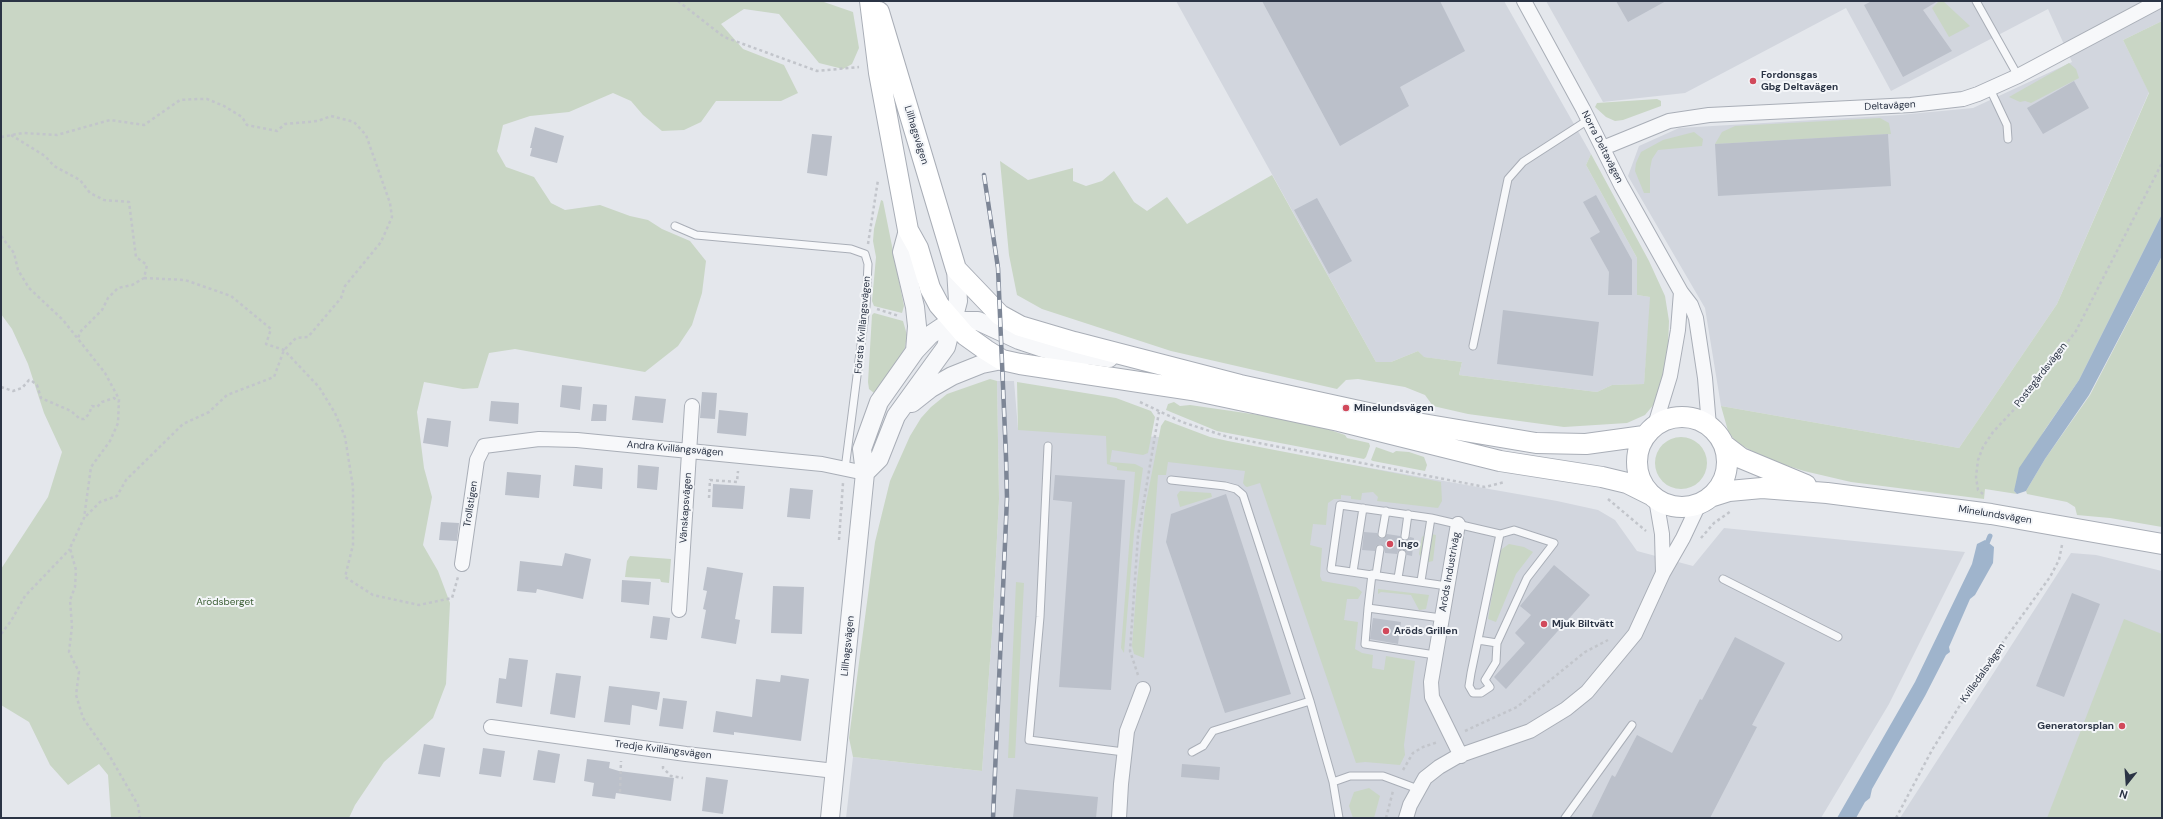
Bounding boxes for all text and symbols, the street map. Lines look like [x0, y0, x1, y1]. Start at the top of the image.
place label: Fordonsgas Gbg Deltavägen [1761, 69, 1838, 92]
marker: Fordonsgas Gbg Deltavägen [1748, 76, 1758, 86]
street label: Deltavägen [1864, 99, 1916, 113]
street label: Lillhagsvägen [901, 104, 931, 166]
street label: Norra Deltavägen [1579, 109, 1625, 185]
street label: Första Kvillängsvägen [853, 276, 873, 374]
street label: Postegårdsvägen [2012, 340, 2070, 410]
place label: Minelundsvägen [1354, 402, 1434, 414]
marker: Minelundsvägen [1341, 403, 1351, 413]
street label: Andra Kvillängsvägen [626, 439, 724, 459]
street label: Vänskapsvägen [678, 472, 694, 544]
street label: Trollstigen [461, 480, 481, 528]
street label: Minelundsvägen [1957, 503, 2033, 527]
street label: Aröds Industriväg [1437, 531, 1463, 613]
place label: Ingo [1398, 538, 1419, 550]
marker: Ingo [1385, 539, 1395, 549]
park label: Arödsberget [196, 596, 254, 608]
street label: Lillhagsvägen [839, 615, 857, 677]
place label: Mjuk Biltvätt [1552, 618, 1614, 630]
marker: Mjuk Biltvätt [1539, 619, 1549, 629]
place label: Aröds Grillen [1394, 625, 1458, 637]
marker: Aröds Grillen [1381, 626, 1391, 636]
street label: Kvilledalsvägen [1958, 641, 2008, 705]
place label: Generatorsplan [2037, 720, 2114, 732]
marker: Generatorsplan [2117, 721, 2127, 731]
street label: Tredje Kvillängsvägen [614, 738, 712, 762]
north arrow [2107, 763, 2147, 803]
text: N [2118, 787, 2129, 802]

